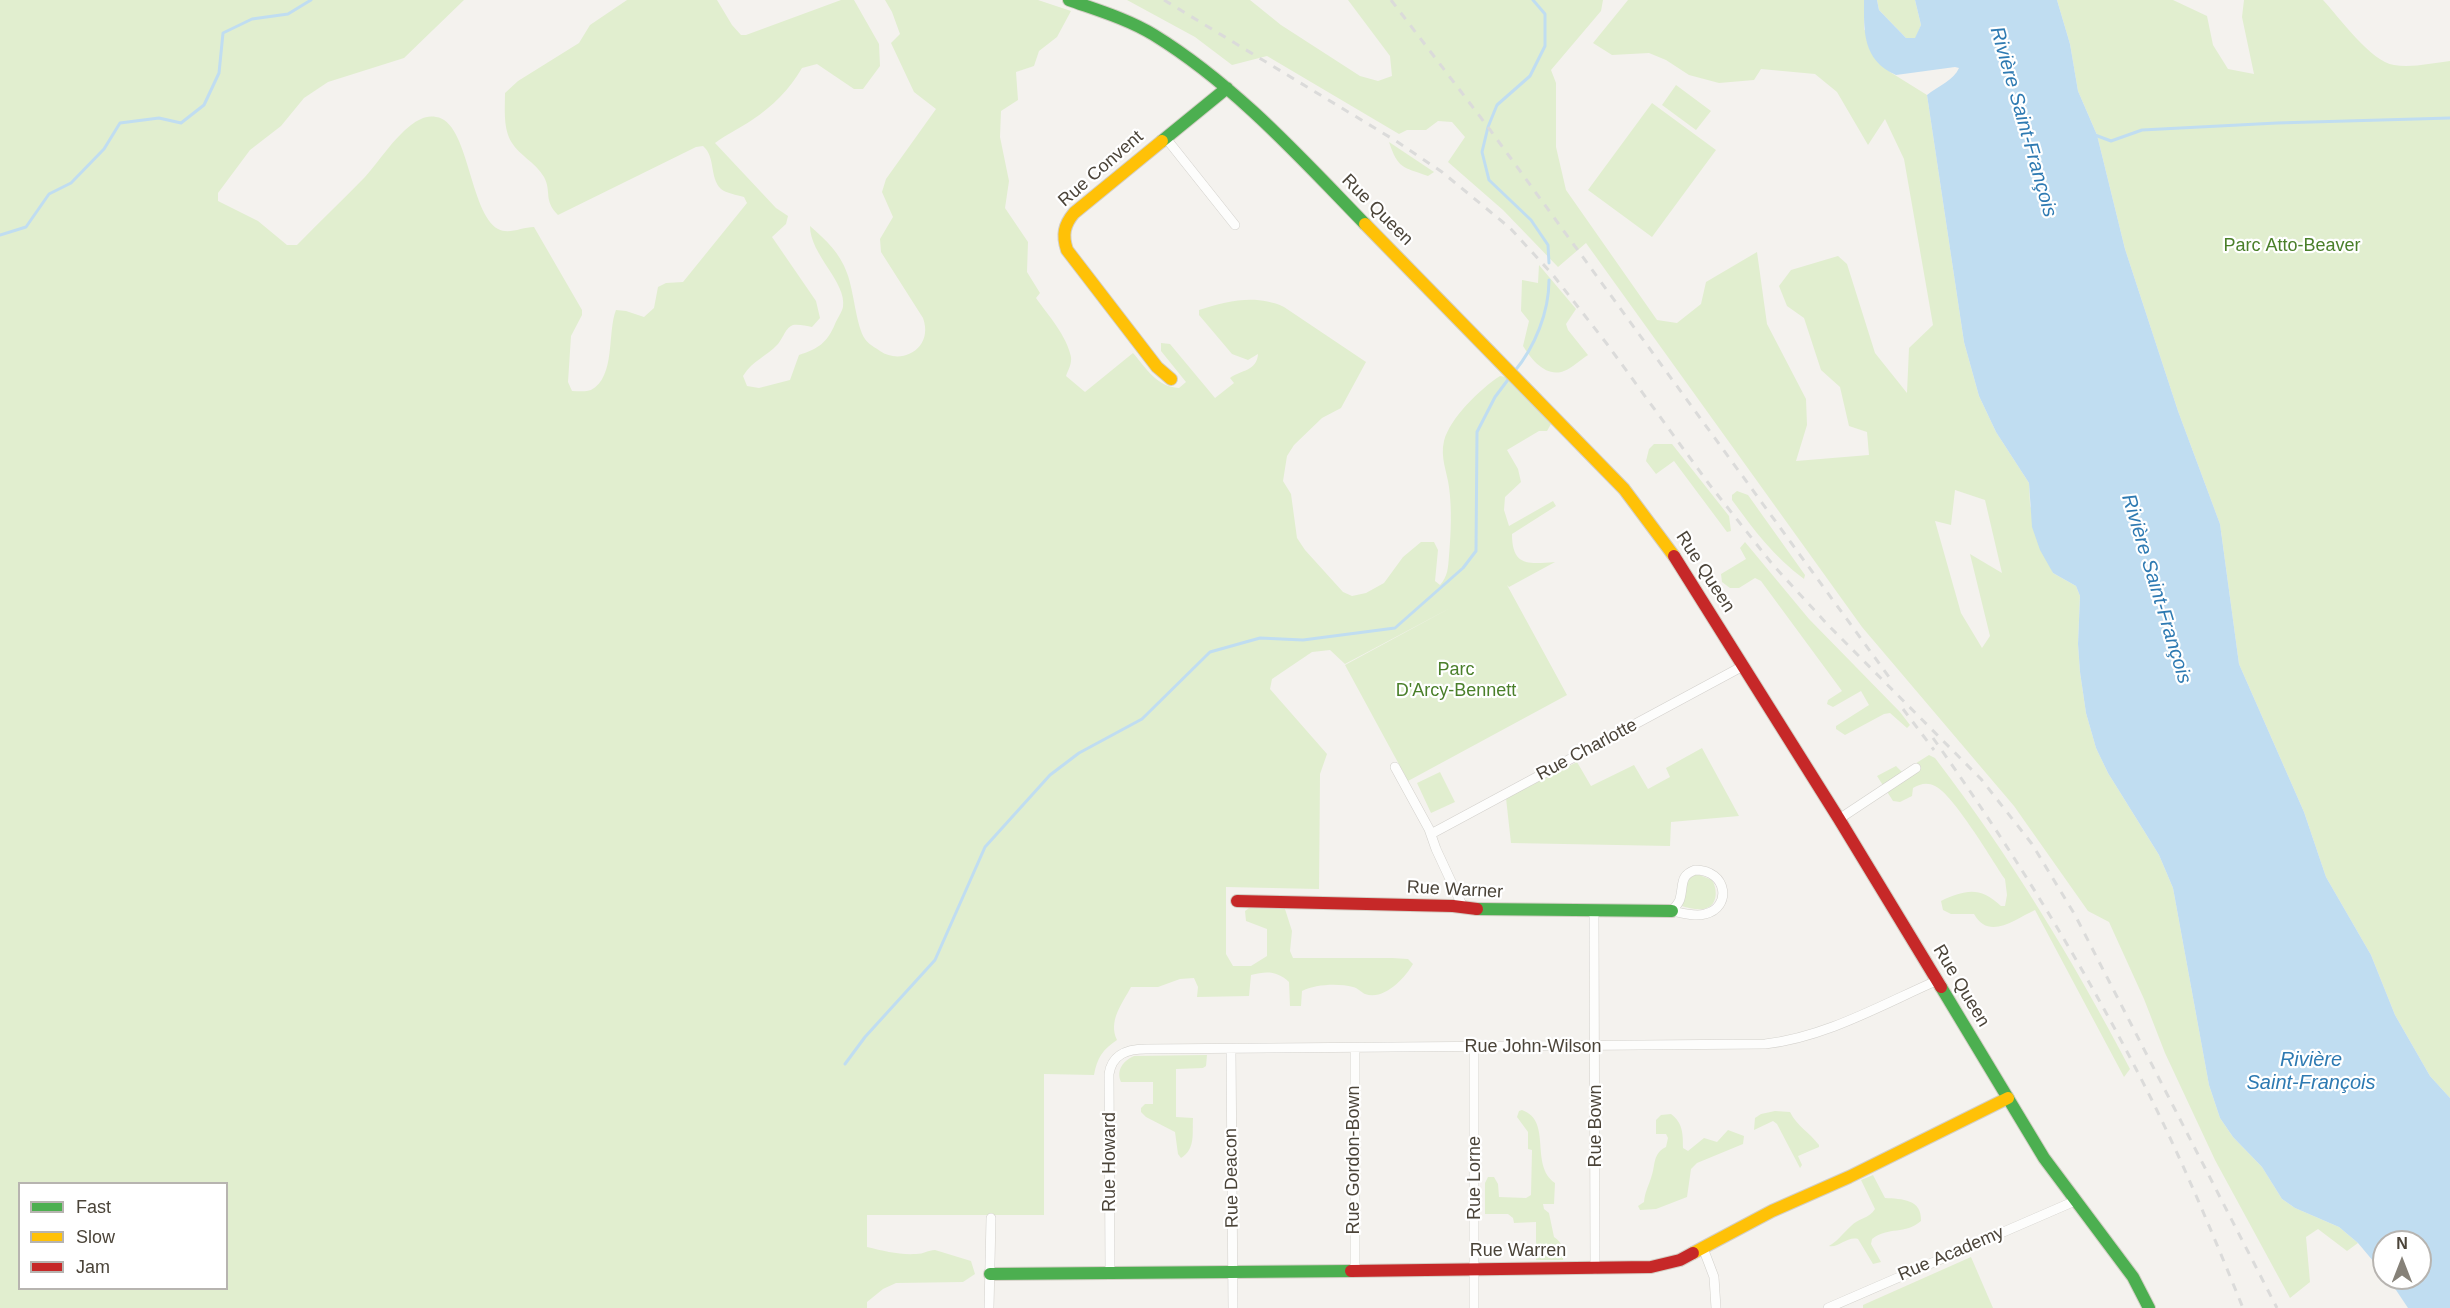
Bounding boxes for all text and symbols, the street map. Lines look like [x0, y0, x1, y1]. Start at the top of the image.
water label: Rivière Saint-François [1984, 24, 2062, 220]
street label: Rue Convent [1054, 126, 1148, 212]
street label: Rue Queen [1337, 170, 1417, 250]
park label: Parc Atto-Beaver [2223, 235, 2361, 257]
water label: Rivière Saint-François [2116, 491, 2196, 687]
street label: Rue Queen [1671, 528, 1739, 616]
park label: Parc D'Arcy-Bennett [1396, 659, 1516, 702]
street label: Rue Charlotte [1533, 714, 1641, 786]
street label: Rue Warner [1406, 877, 1504, 903]
street label: Rue Queen [1928, 941, 1994, 1031]
street label: Rue John-Wilson [1464, 1036, 1602, 1058]
water label: Rivière Saint-François [2247, 1048, 2375, 1095]
street label: Rue Bown [1585, 1084, 1607, 1168]
street label: Rue Gordon-Bown [1343, 1085, 1365, 1235]
street label: Rue Howard [1099, 1112, 1121, 1212]
street label: Rue Deacon [1220, 1128, 1244, 1228]
street label: Rue Lorne [1464, 1136, 1486, 1220]
legend [18, 1182, 228, 1290]
text: Fast [76, 1197, 111, 1217]
street label: Rue Academy [1895, 1222, 2007, 1286]
text: Slow [76, 1227, 115, 1247]
north arrow [2372, 1230, 2432, 1290]
text: N [2396, 1235, 2408, 1252]
street label: Rue Warren [1470, 1240, 1566, 1262]
text: Jam [76, 1257, 110, 1277]

